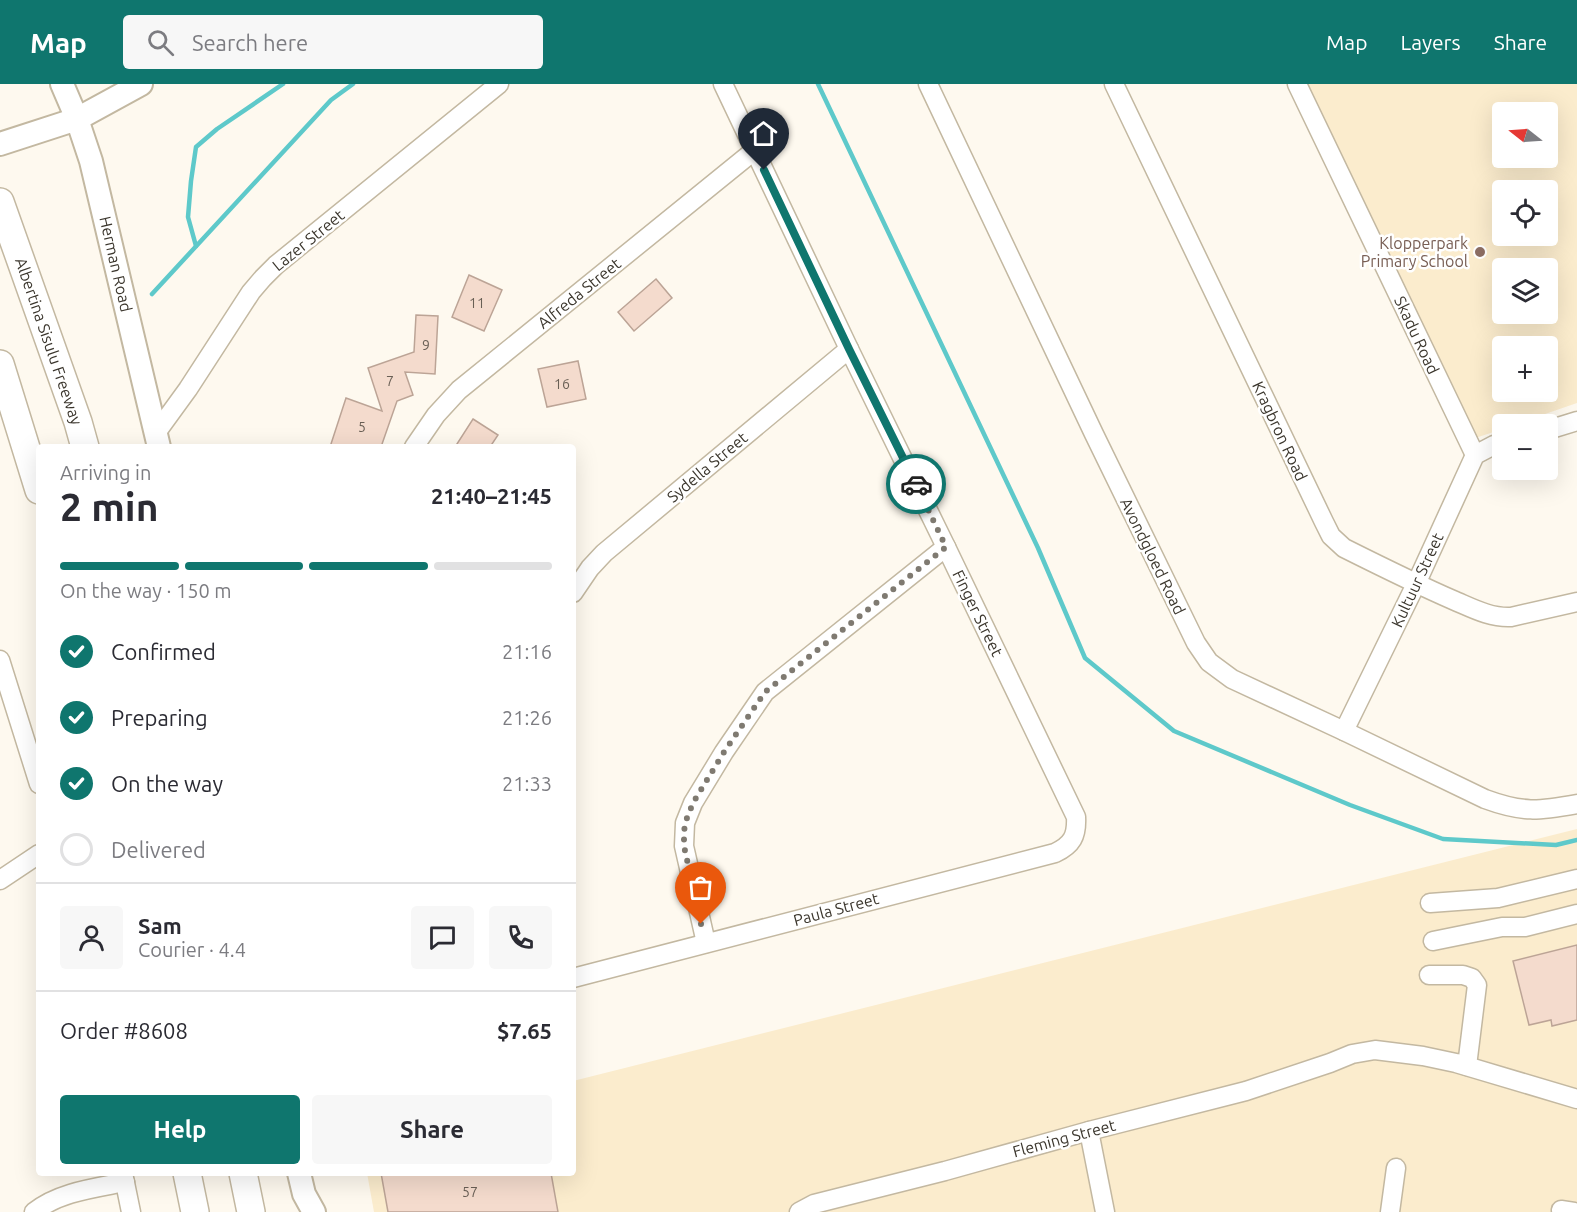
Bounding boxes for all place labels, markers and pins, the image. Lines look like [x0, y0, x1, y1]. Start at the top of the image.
pin [738, 108, 789, 170]
place label: Klopperpark Primary School [1361, 234, 1468, 270]
marker: Klopperpark Primary School [1473, 245, 1487, 259]
pin [675, 862, 726, 924]

